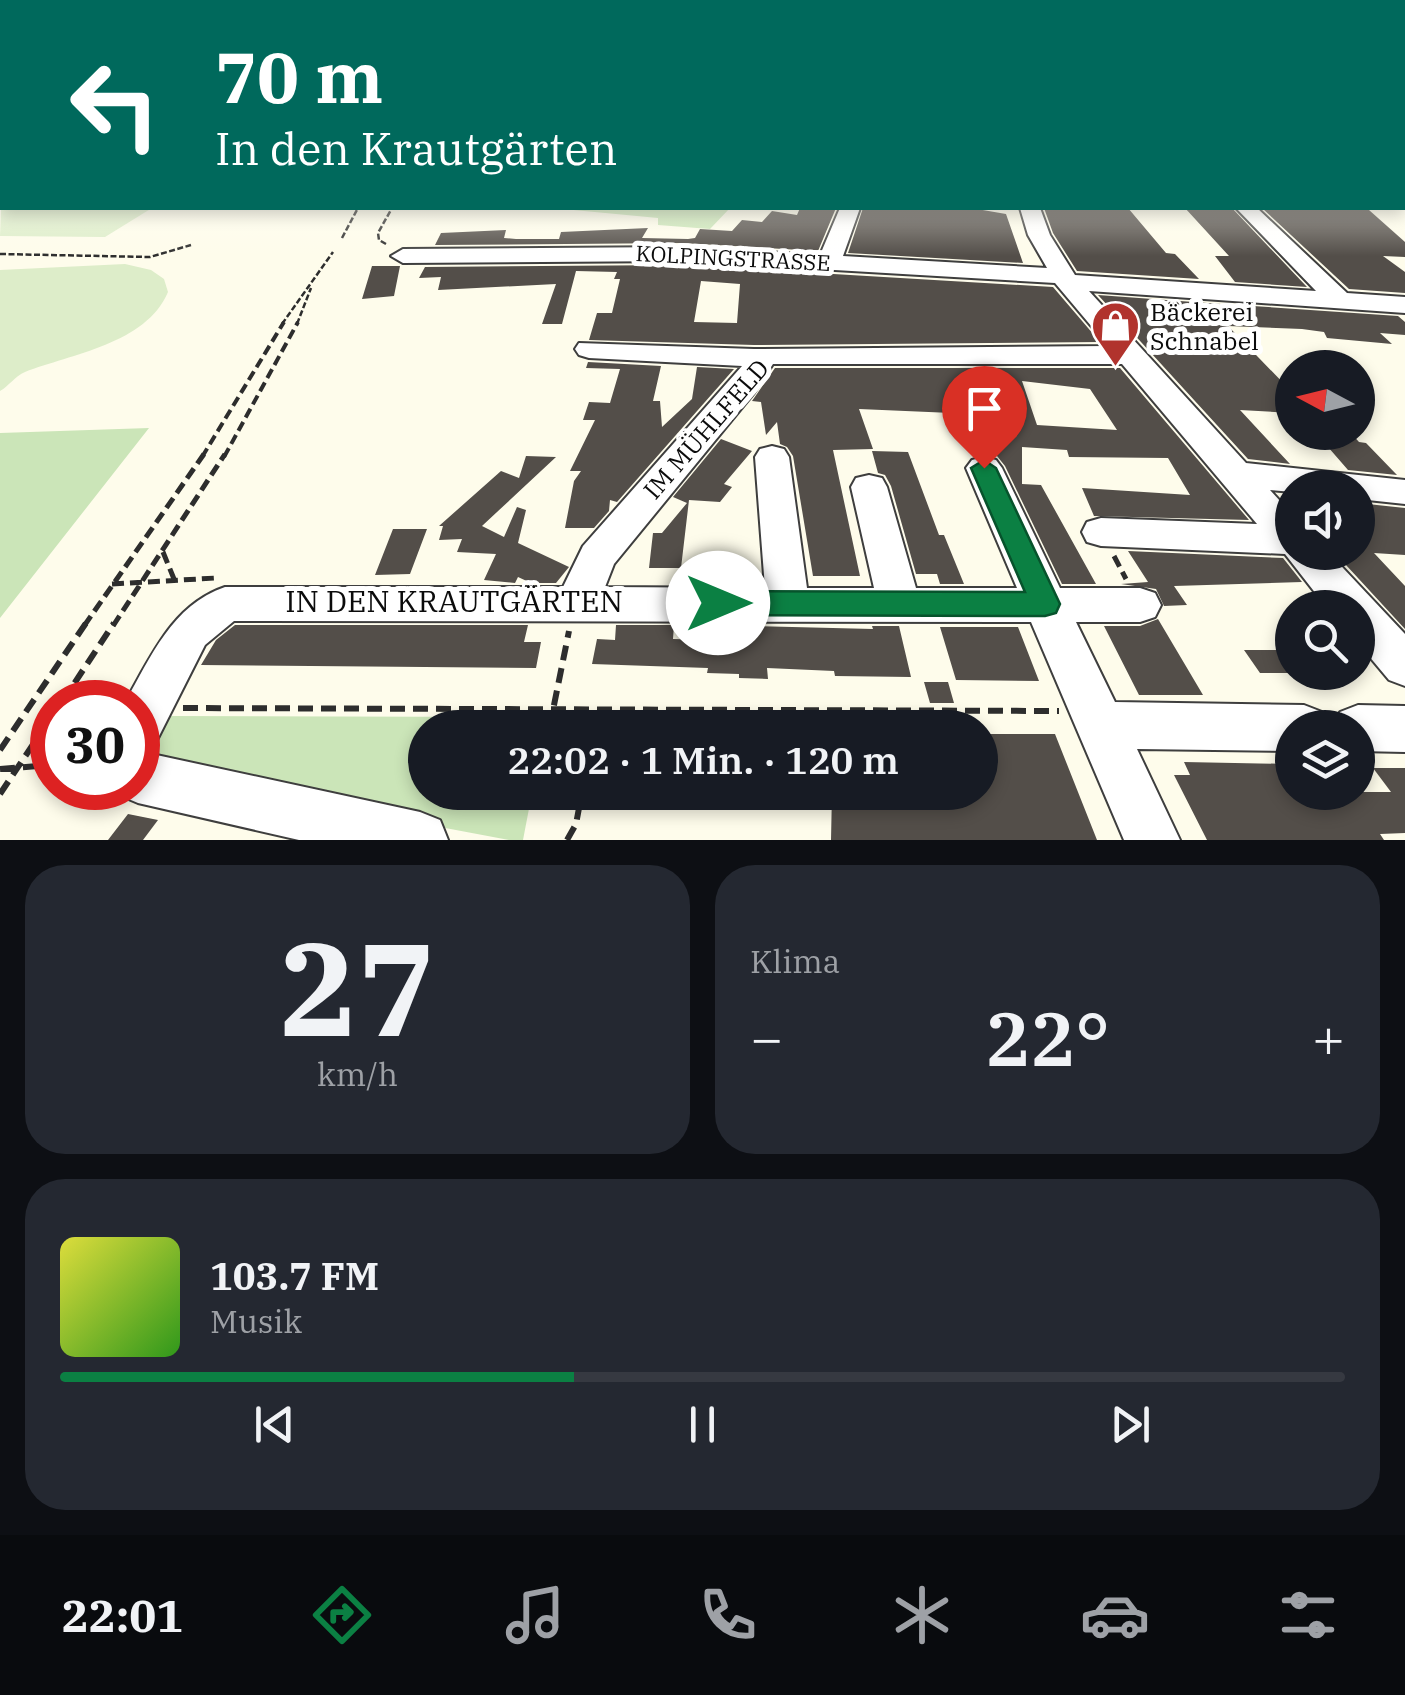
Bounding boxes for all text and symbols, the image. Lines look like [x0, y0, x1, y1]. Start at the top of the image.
text: 70 m [215, 31, 383, 122]
icon: left [50, 40, 180, 170]
text: In den Krautgärten [215, 119, 617, 177]
street label: KOLPINGSTRASSE [635, 238, 831, 277]
place label: Bäckerei Schnabel [1150, 295, 1259, 357]
shop icon: Bäckerei Schnabel [1089, 300, 1141, 368]
north arrow [1275, 350, 1375, 450]
map controls [1275, 350, 1375, 810]
street label: IM MÜHLFELD [636, 352, 776, 506]
pin [942, 366, 1027, 469]
icon: arrive [957, 381, 1012, 436]
button: sound [1275, 470, 1375, 570]
position arrow [666, 551, 770, 655]
street label: IN DEN KRAUTGÄRTEN [285, 581, 623, 620]
button: search [1275, 590, 1375, 690]
speed limit sign: 30 [30, 680, 160, 810]
button: layers [1275, 710, 1375, 810]
text: 22:02 · 1 Min. · 120 m [507, 735, 899, 784]
text: 27 [279, 903, 436, 1072]
text: Klima [750, 940, 840, 982]
text: 22° [985, 989, 1110, 1087]
text: − [750, 1002, 783, 1073]
text: + [1312, 1002, 1345, 1073]
text: km/h [317, 1053, 398, 1095]
text: 103.7 FM [210, 1251, 379, 1300]
text: Musik [210, 1300, 302, 1342]
icon: previous [247, 1397, 302, 1452]
icon: pause [675, 1397, 730, 1452]
icon: next [1103, 1397, 1158, 1452]
icon: directions [307, 1580, 377, 1650]
icon: music [500, 1580, 570, 1650]
icon: phone [693, 1580, 763, 1650]
icon: climate [887, 1580, 957, 1650]
icon: car [1080, 1580, 1150, 1650]
icon: filters [1273, 1580, 1343, 1650]
text: 22:01 [62, 1586, 183, 1644]

